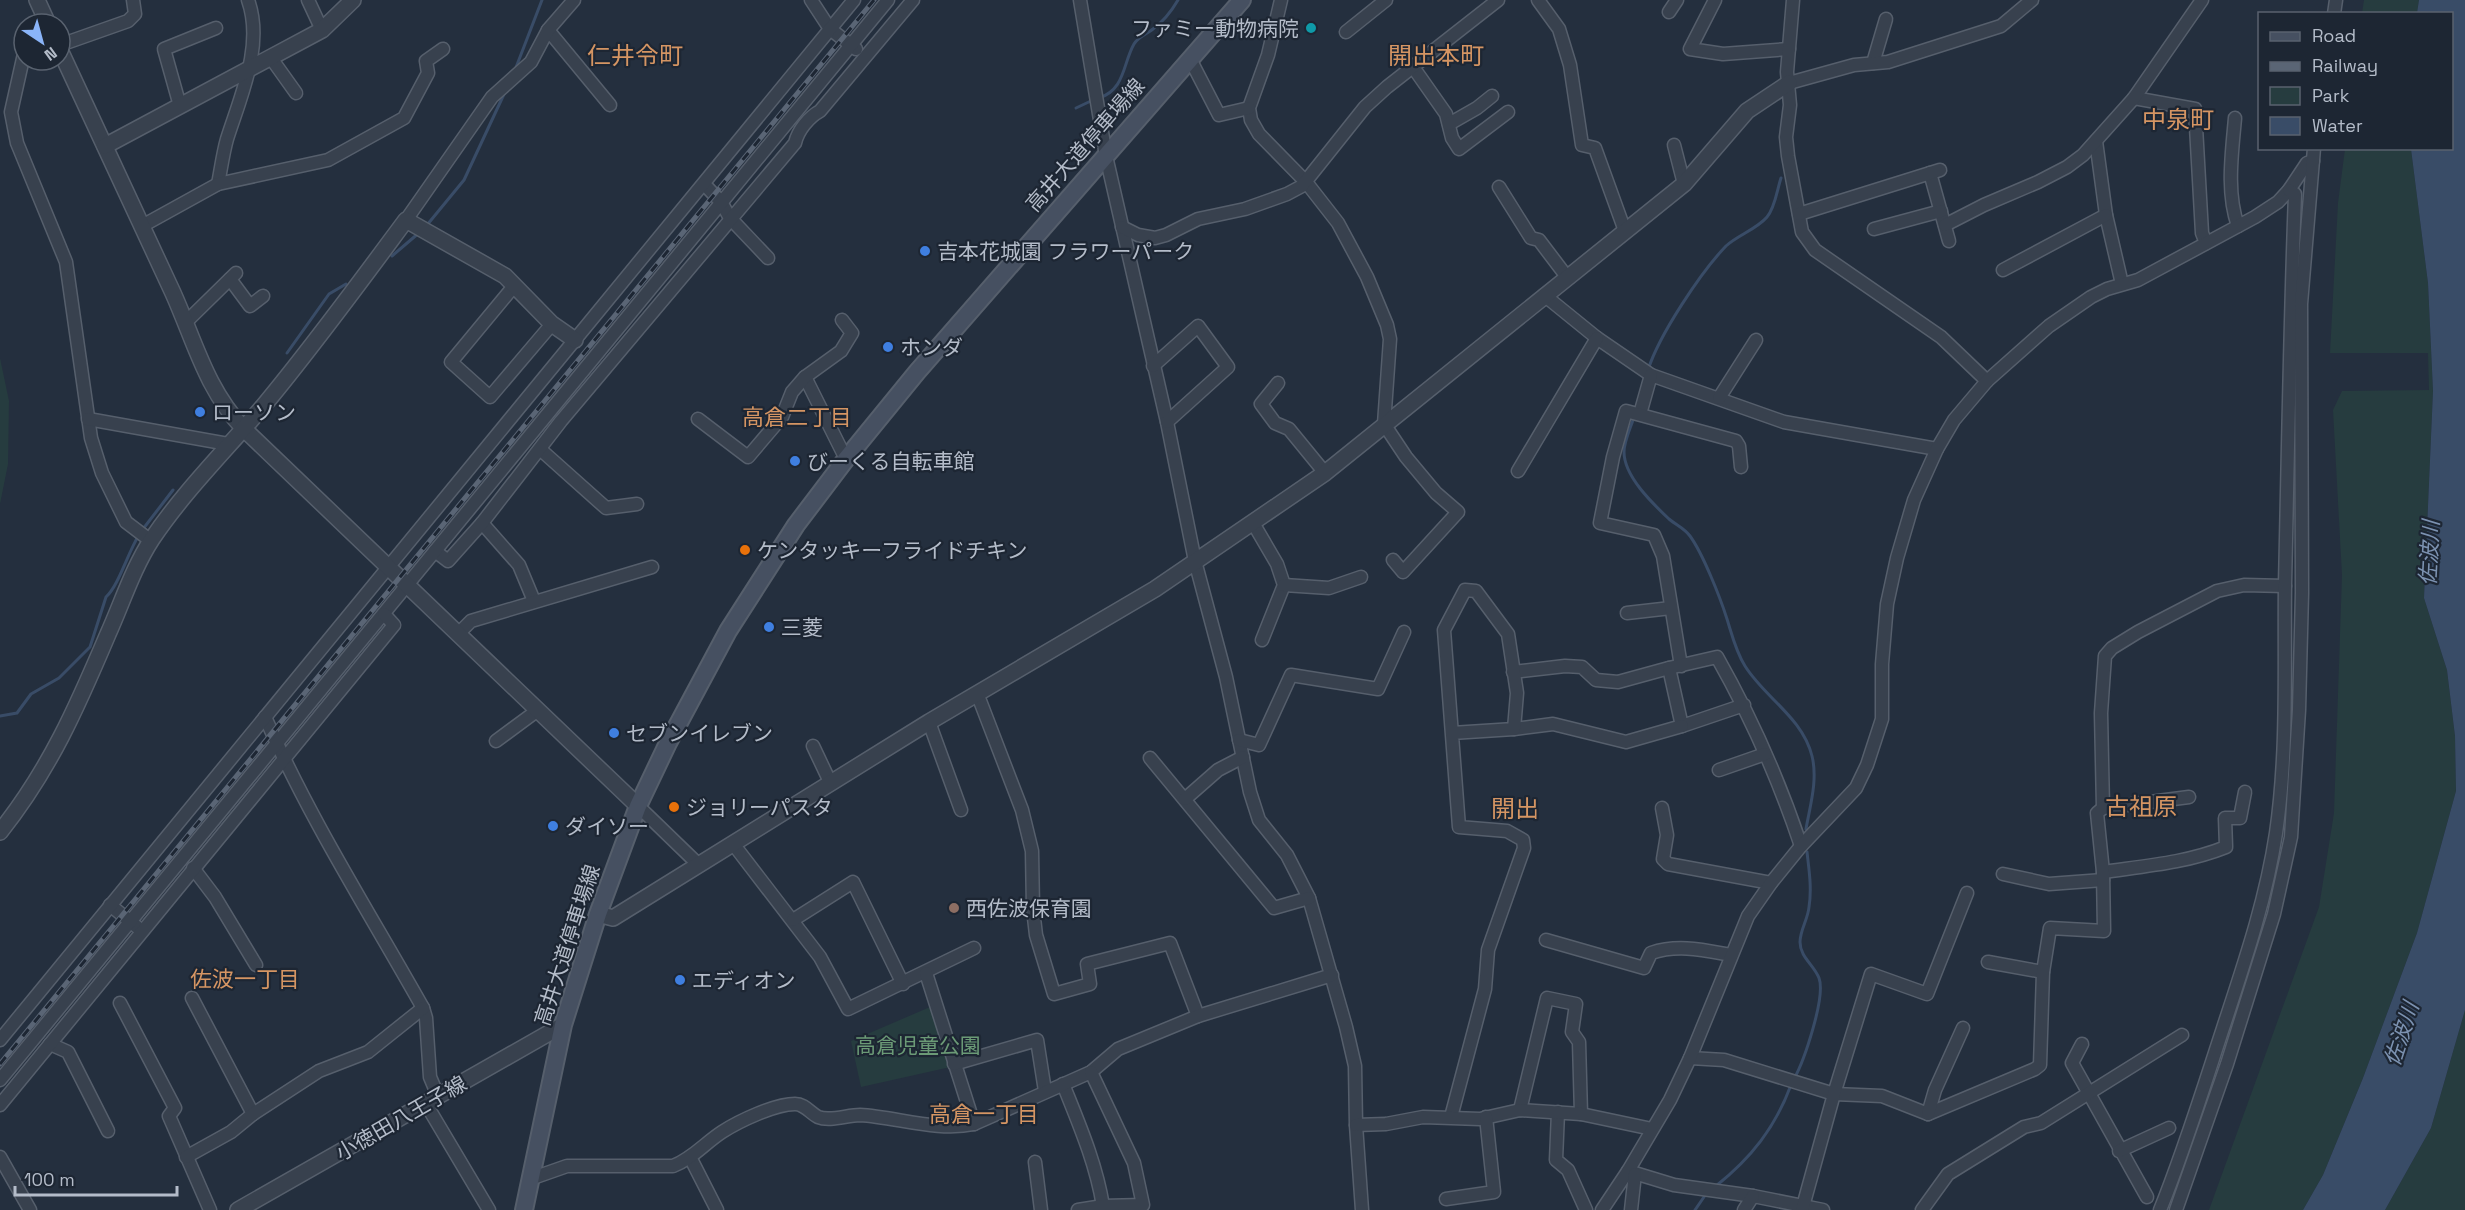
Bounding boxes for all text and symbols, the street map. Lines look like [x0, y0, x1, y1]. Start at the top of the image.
north arrow [12, 12, 72, 72]
legend [2258, 12, 2453, 150]
place label: ファミー動物病院 [1131, 15, 1299, 42]
marker: ファミー動物病院 [1304, 21, 1318, 35]
text: Road [2312, 24, 2356, 47]
district label: 仁井令町 [587, 40, 683, 71]
district label: 開出本町 [1388, 40, 1484, 71]
text: N [40, 42, 61, 65]
text: Railway [2312, 54, 2378, 77]
street label: 高井大道停車場線 [1020, 73, 1150, 217]
text: Park [2312, 84, 2350, 107]
district label: 中泉町 [2142, 104, 2214, 135]
text: Water [2312, 114, 2363, 137]
place label: 吉本花城園 フラワーパーク [937, 238, 1194, 265]
marker: 吉本花城園 フラワーパーク [918, 244, 932, 258]
place label: ホンダ [900, 334, 963, 361]
marker: ホンダ [881, 340, 895, 354]
place label: ローソン [212, 399, 296, 426]
district label: 高倉二丁目 [742, 403, 852, 431]
marker: ローソン [193, 405, 207, 419]
place label: びーくる自転車館 [807, 448, 975, 475]
marker: びーくる自転車館 [788, 454, 802, 468]
water label: 佐波川 [2413, 517, 2445, 587]
place label: ケンタッキーフライドチキン [757, 537, 1027, 564]
marker: ケンタッキーフライドチキン [738, 543, 752, 557]
place label: 三菱 [781, 614, 823, 641]
marker: 三菱 [762, 620, 776, 634]
place label: セブンイレブン [626, 720, 773, 747]
marker: セブンイレブン [607, 726, 621, 740]
district label: 古祖原 [2105, 791, 2177, 822]
district label: 開出 [1491, 793, 1539, 824]
place label: ジョリーパスタ [686, 794, 833, 821]
marker: ジョリーパスタ [667, 800, 681, 814]
place label: ダイソー [565, 813, 649, 840]
marker: ダイソー [546, 819, 560, 833]
street label: 高井大道停車場線 [528, 861, 606, 1029]
place label: 西佐波保育園 [966, 895, 1092, 922]
marker: 西佐波保育園 [947, 901, 961, 915]
district label: 佐波一丁目 [190, 965, 300, 993]
place label: エディオン [692, 967, 796, 994]
marker: エディオン [673, 973, 687, 987]
water label: 佐波川 [2377, 996, 2425, 1070]
park label: 高倉児童公園 [855, 1032, 981, 1059]
street label: 小徳田八王子線 [331, 1070, 471, 1166]
district label: 高倉一丁目 [929, 1100, 1039, 1128]
scale bar [15, 1159, 177, 1197]
text: 100 m [24, 1168, 75, 1191]

